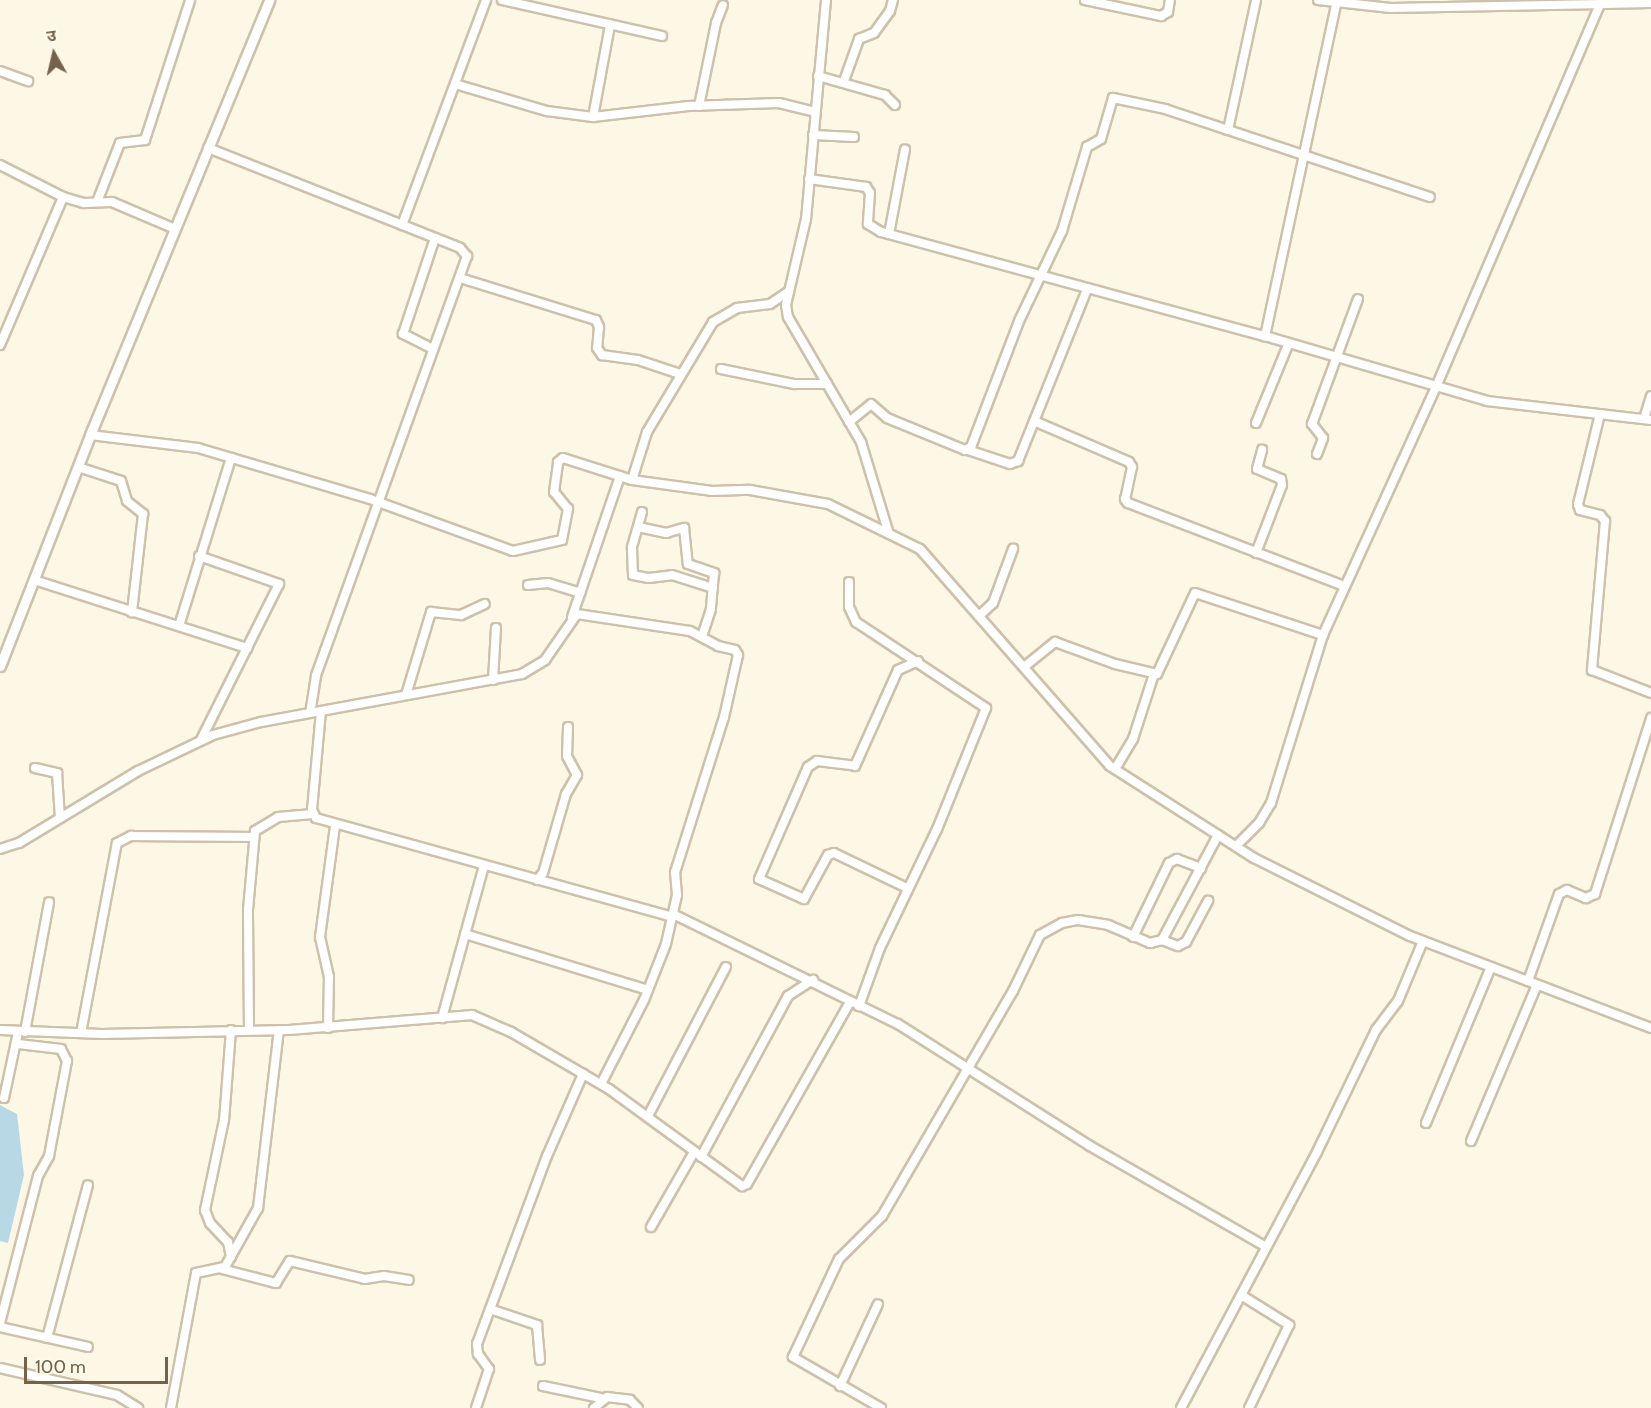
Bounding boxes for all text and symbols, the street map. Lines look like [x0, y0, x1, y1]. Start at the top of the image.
north arrow [24, 24, 84, 84]
text: उ [45, 26, 57, 46]
scale bar [27, 1345, 171, 1383]
text: 100 m [35, 1356, 86, 1378]

